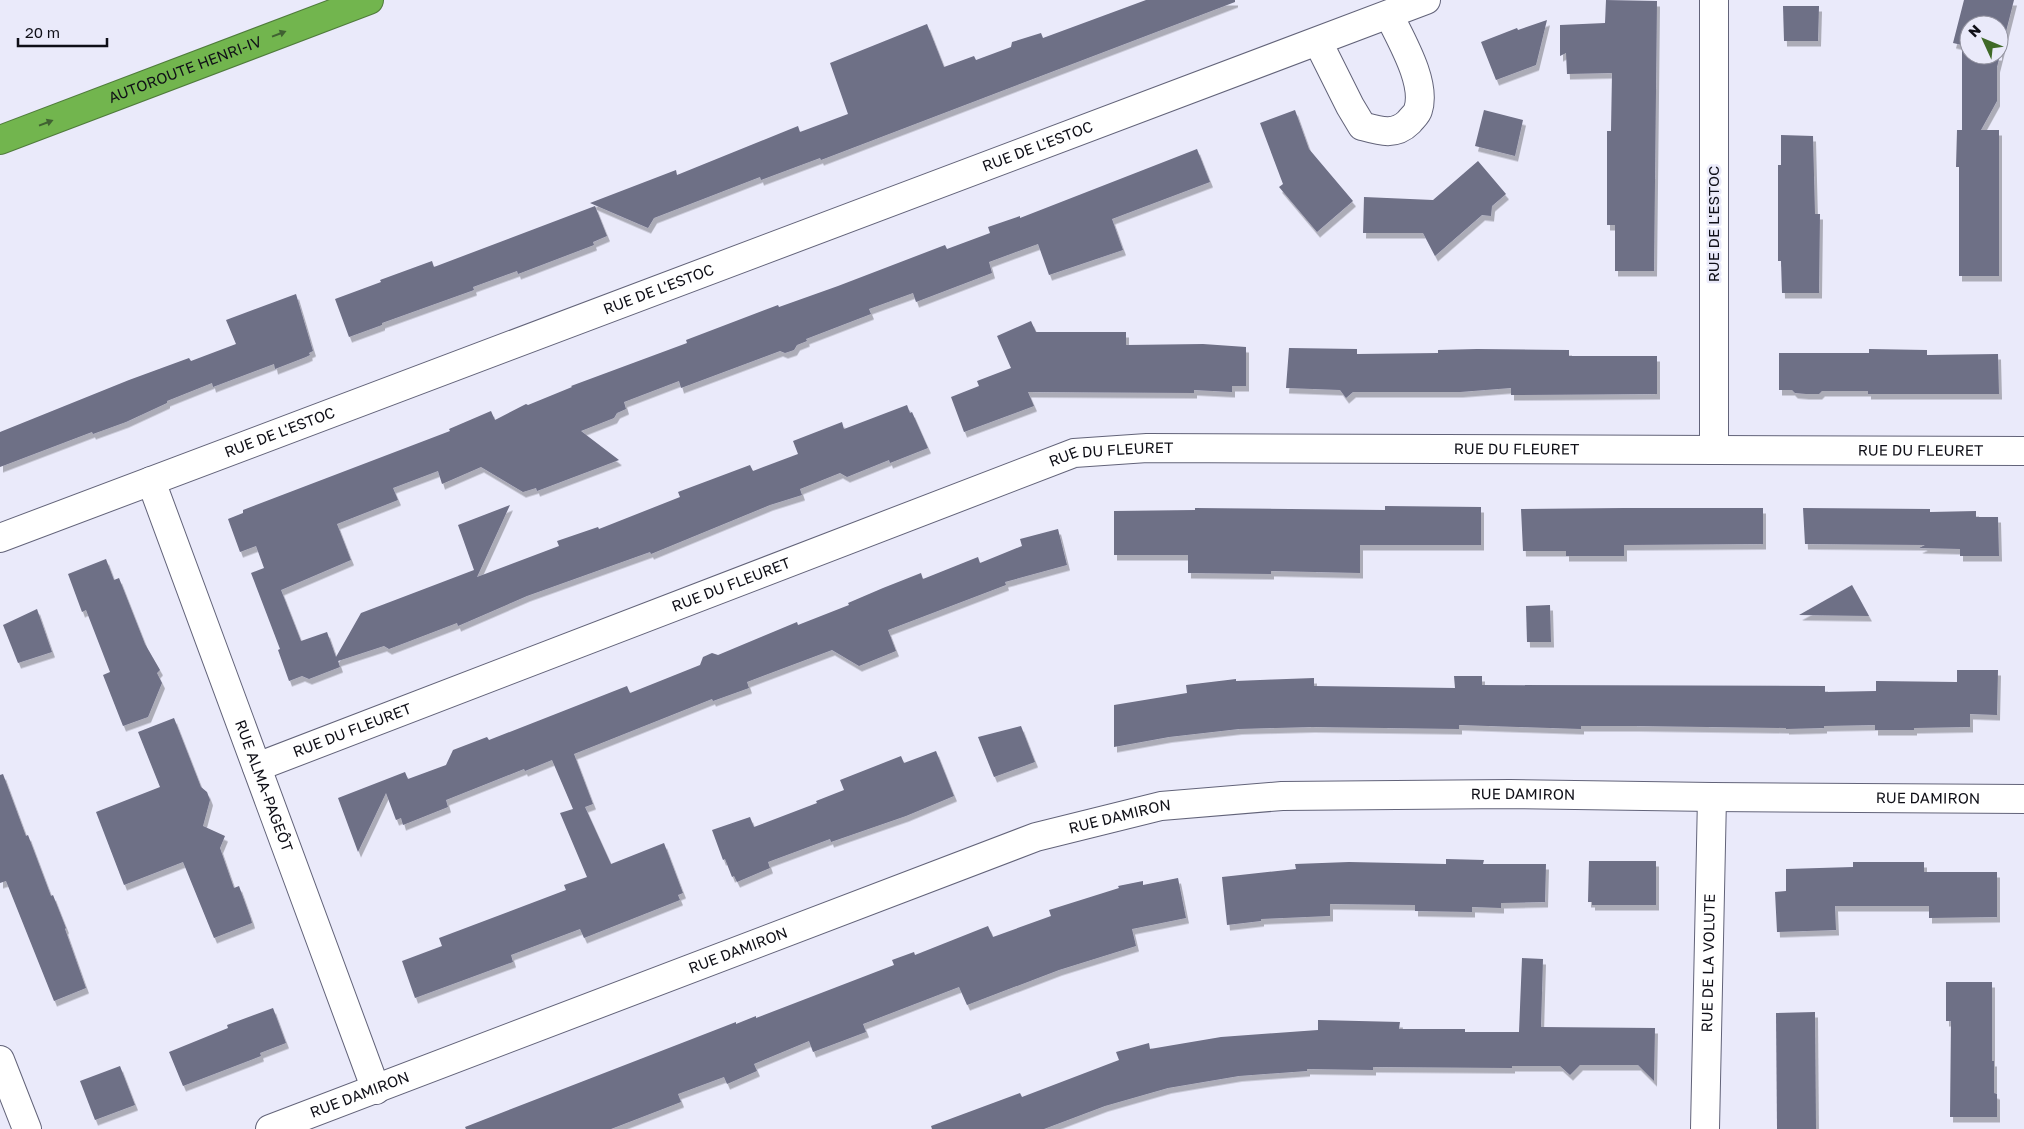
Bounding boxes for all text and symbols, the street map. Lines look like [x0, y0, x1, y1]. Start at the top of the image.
scale bar [18, 15, 106, 47]
north arrow [1959, 15, 2009, 65]
text: N [1964, 21, 1984, 40]
text: 20 m [25, 23, 60, 41]
one-way arrow [272, 30, 287, 38]
street label: AUTOROUTE HENRI-IV [106, 32, 264, 106]
street label: RUE DE L'ESTOC [979, 117, 1095, 175]
one-way arrow [38, 119, 53, 126]
street label: RUE DE L'ESTOC [1704, 166, 1722, 282]
street label: RUE DE L'ESTOC [601, 260, 716, 318]
street label: RUE DE L'ESTOC [222, 403, 337, 461]
street label: RUE DU FLEURET [1046, 438, 1173, 470]
street label: RUE DU FLEURET [1454, 439, 1579, 457]
street label: RUE DU FLEURET [1858, 440, 1983, 459]
street label: RUE DU FLEURET [669, 553, 793, 615]
street label: RUE DU FLEURET [290, 699, 414, 760]
street label: RUE ALMA-PAGEÔT [232, 717, 297, 854]
street label: RUE DAMIRON [1471, 784, 1575, 803]
street label: RUE DAMIRON [1876, 788, 1980, 807]
street label: RUE DAMIRON [1067, 795, 1171, 837]
street label: RUE DE LA VOLUTE [1697, 894, 1718, 1033]
street label: RUE DAMIRON [686, 923, 790, 977]
street label: RUE DAMIRON [307, 1067, 411, 1121]

